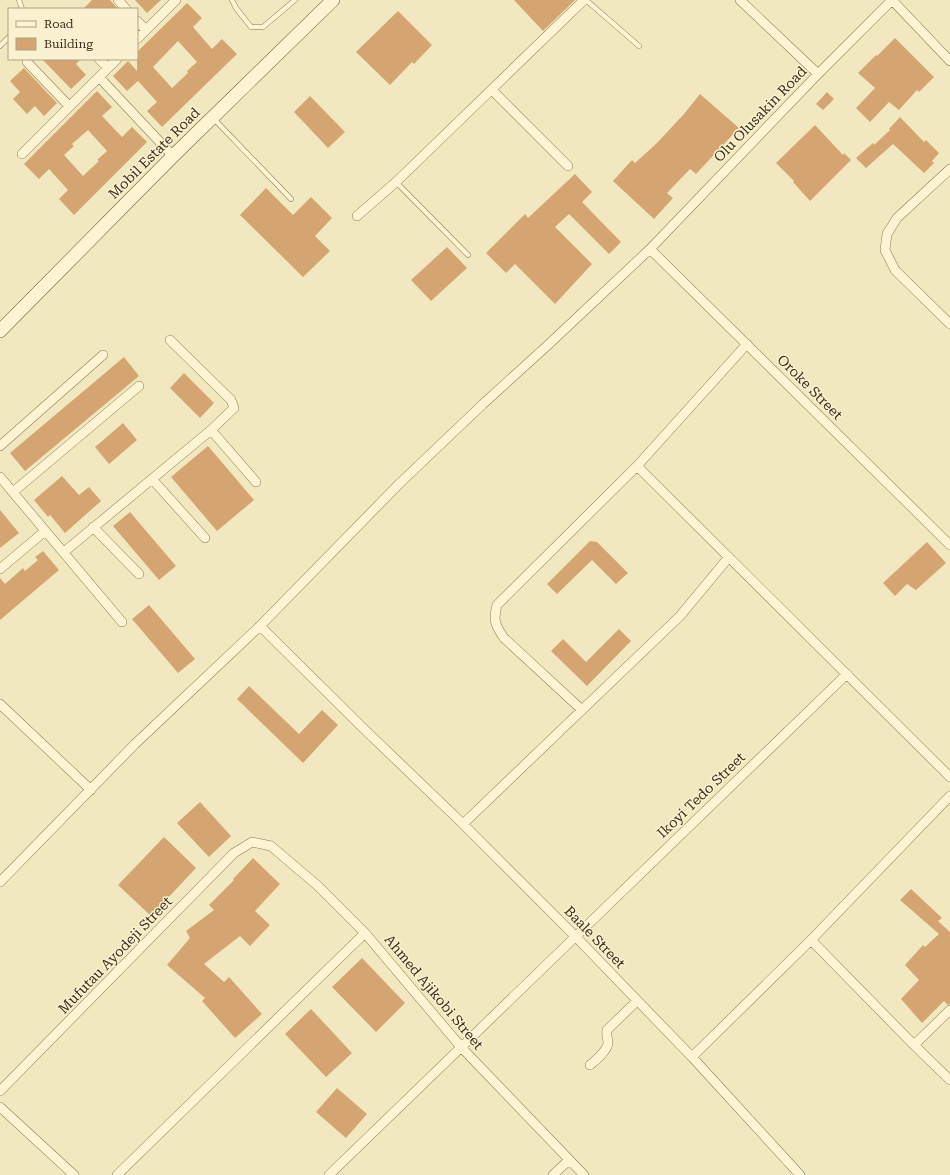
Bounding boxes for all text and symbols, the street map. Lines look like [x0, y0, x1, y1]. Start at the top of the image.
legend [8, 8, 138, 60]
text: Road [44, 17, 74, 31]
text: Building [44, 37, 93, 51]
street label: Olu Olusakin Road [710, 63, 810, 165]
street label: Mobil Estate Road [105, 104, 203, 202]
street label: Oroke Street [774, 351, 846, 423]
street label: Ikoyi Tedo Street [654, 749, 748, 841]
street label: Mufutau Ayodeji Street [55, 893, 175, 1017]
street label: Baale Street [561, 903, 629, 971]
street label: Ahmed Ajikobi Street [381, 931, 487, 1053]

